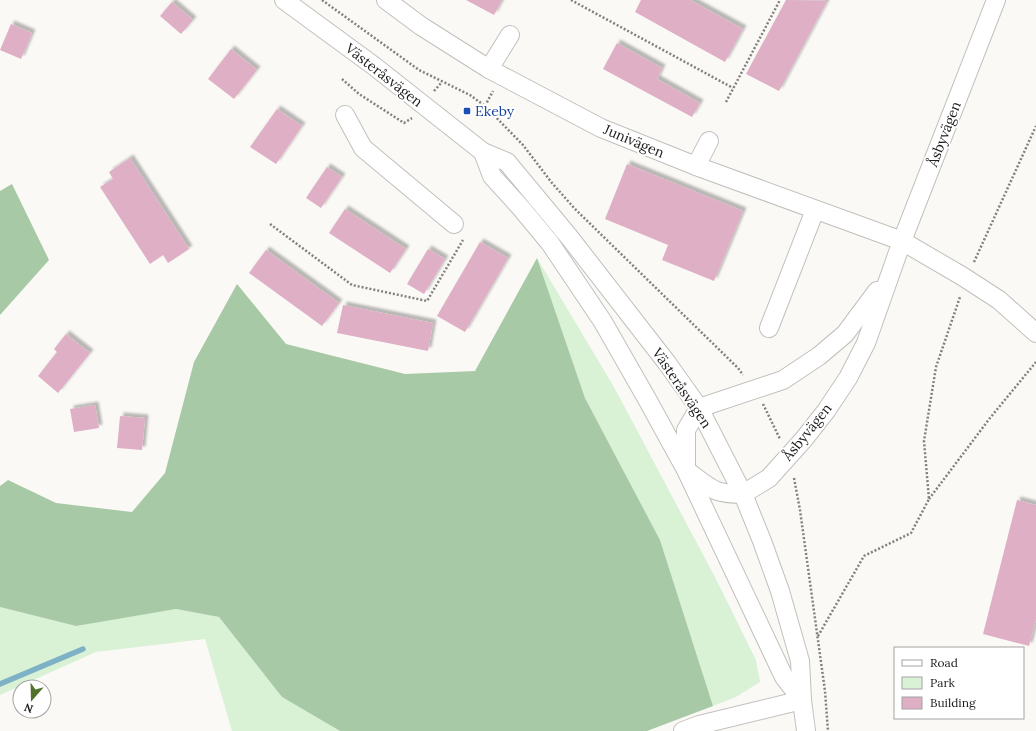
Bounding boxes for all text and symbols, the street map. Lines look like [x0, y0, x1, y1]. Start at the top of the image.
street label: Västeråsvägen [341, 39, 427, 111]
street label: Åsbyvägen [923, 98, 965, 170]
place label: Ekeby [475, 102, 515, 120]
marker: Ekeby [462, 106, 472, 116]
street label: Junivägen [600, 120, 667, 162]
street label: Västeråsvägen [648, 344, 716, 432]
street label: Åsbyvägen [778, 399, 836, 465]
legend [894, 647, 1024, 719]
text: Road [930, 655, 958, 670]
text: Park [930, 675, 956, 690]
north arrow [12, 679, 52, 719]
text: Building [930, 695, 976, 710]
text: N [22, 700, 35, 716]

